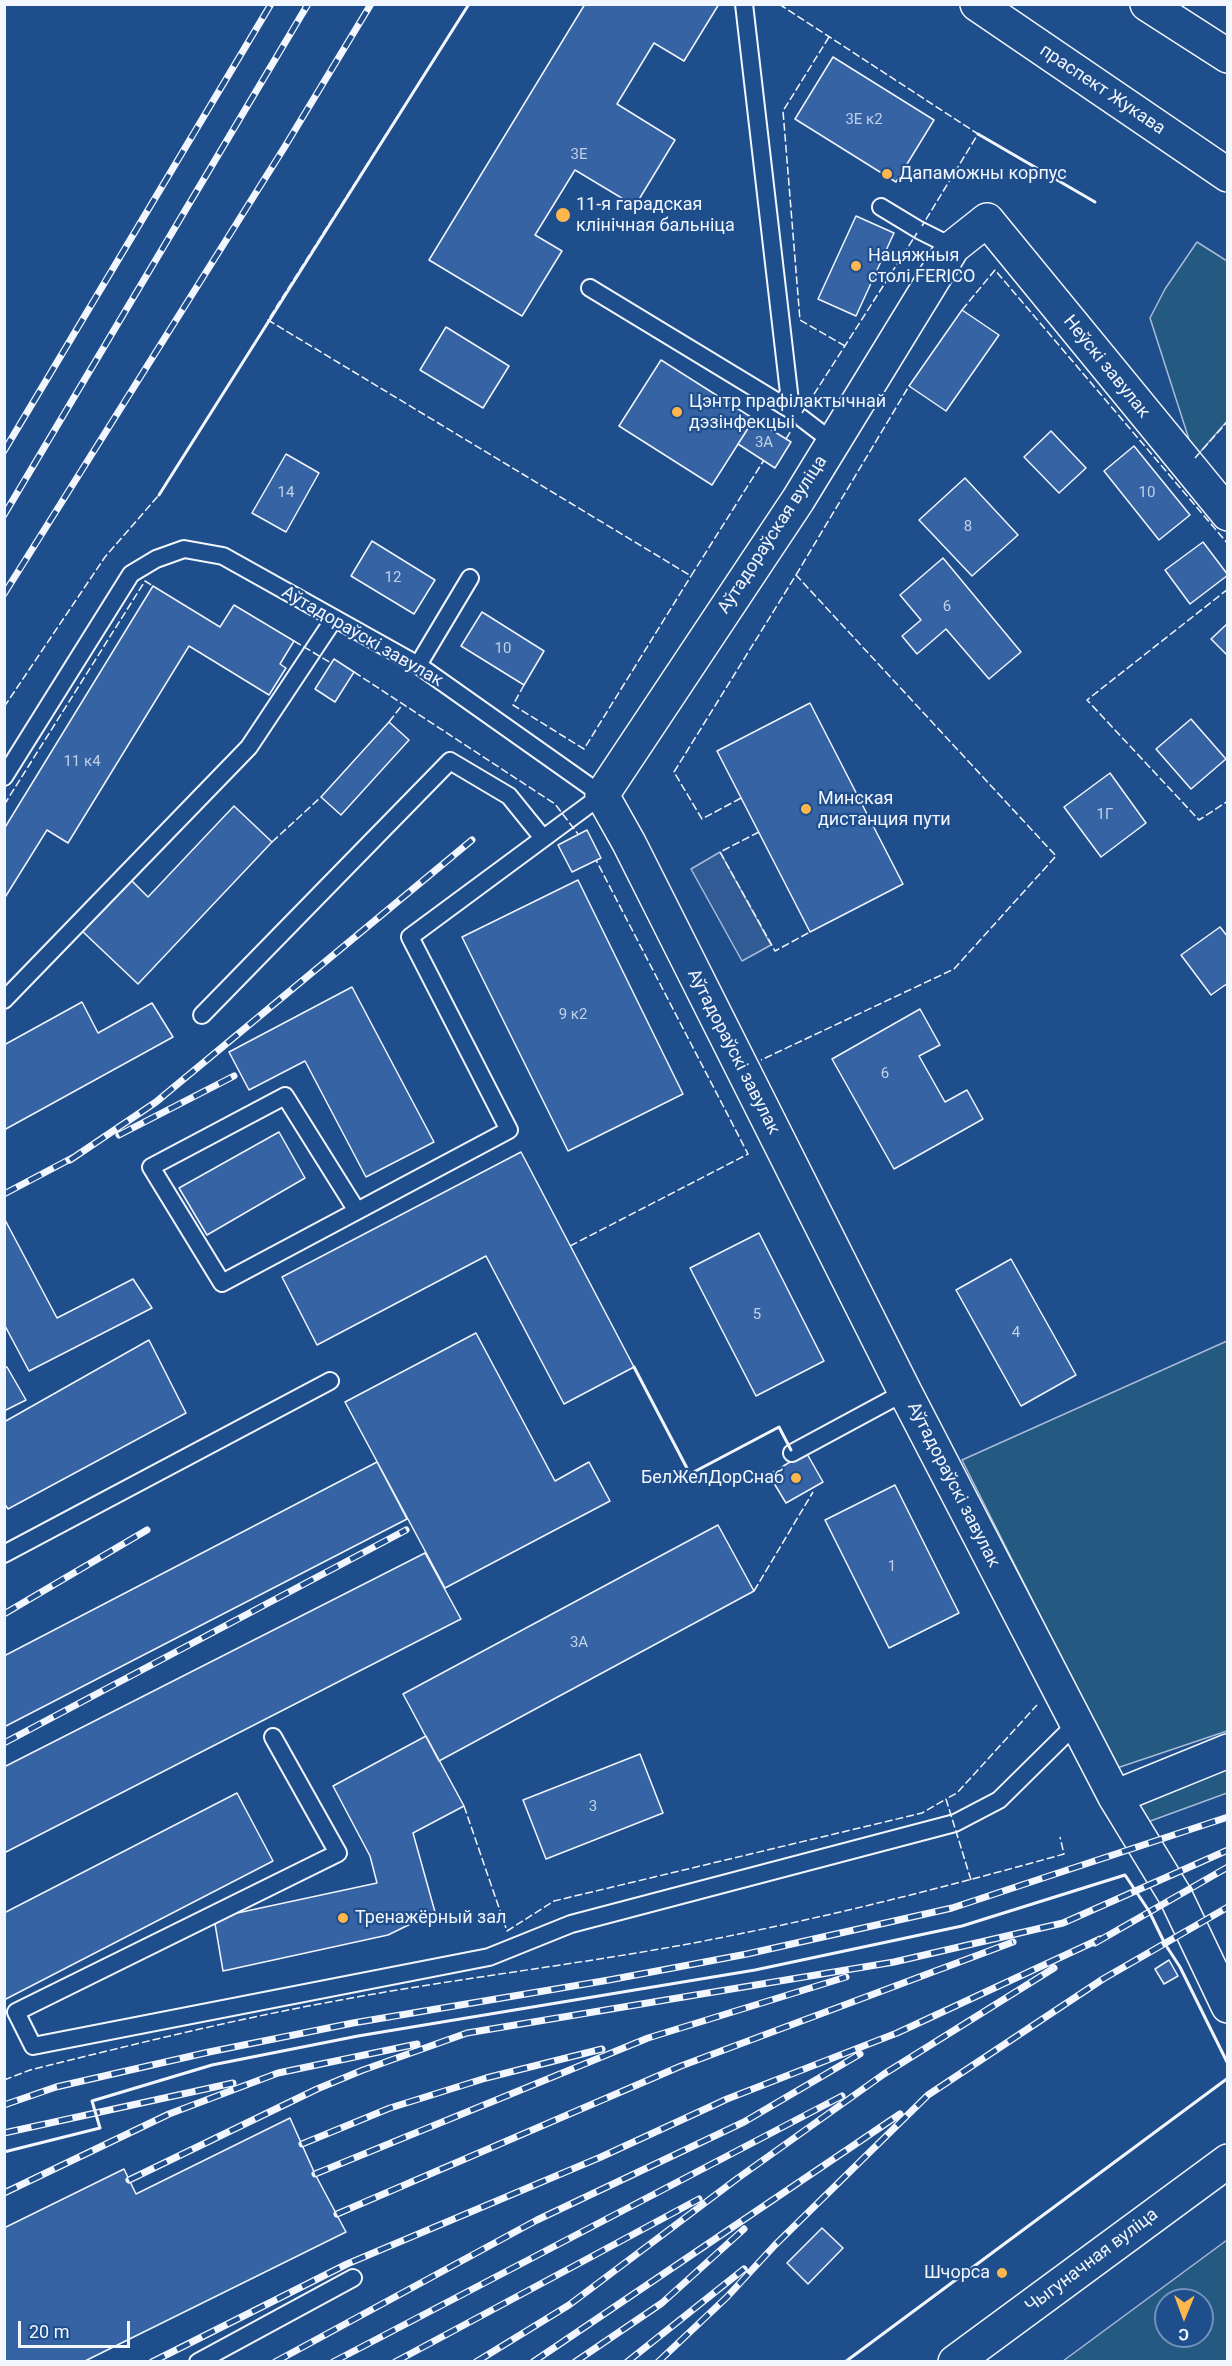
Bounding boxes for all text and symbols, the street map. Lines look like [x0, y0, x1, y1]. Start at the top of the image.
street label: праспект Жукава [1035, 40, 1169, 140]
house number: 3Е к2 [845, 111, 883, 129]
house number: 3Е [571, 146, 587, 164]
place label: Дапаможны корпус [899, 163, 1067, 185]
marker: Дапаможны корпус [880, 167, 894, 181]
place label: 11-я гарадская клінічная бальніца [576, 194, 735, 236]
marker: 11-я гарадская клінічная бальніца [554, 206, 572, 224]
place label: Нацяжныя столі FERICO [868, 245, 975, 288]
marker: Нацяжныя столі FERICO [849, 259, 863, 273]
street label: Неўскі завулак [1058, 311, 1154, 423]
place label: Цэнтр прафілактычнай дэзінфекцыі [689, 391, 886, 434]
marker: Цэнтр прафілактычнай дэзінфекцыі [670, 405, 684, 419]
house number: 3А [755, 434, 773, 452]
street label: Аўтадораўская вуліца [714, 452, 832, 618]
house number: 14 [278, 484, 294, 502]
house number: 10 [1139, 484, 1155, 502]
house number: 8 [964, 518, 972, 536]
house number: 12 [385, 569, 401, 587]
street label: Аўтадораўскі завулак [278, 582, 446, 692]
house number: 6 [943, 598, 951, 616]
house number: 10 [495, 640, 511, 658]
house number: 11 к4 [63, 753, 101, 771]
place label: Минская дистанция пути [818, 788, 951, 830]
marker: Минская дистанция пути [799, 802, 813, 816]
house number: 1Г [1097, 806, 1113, 824]
street label: Аўтадораўскі завулак [682, 966, 784, 1138]
house number: 9 к2 [559, 1006, 587, 1024]
house number: 6 [881, 1065, 889, 1083]
house number: 5 [753, 1306, 761, 1324]
house number: 4 [1012, 1324, 1020, 1342]
street label: Аўтадораўскі завулак [902, 1399, 1004, 1571]
place label: БелЖелДорСнаб [641, 1467, 784, 1489]
marker: БелЖелДорСнаб [789, 1471, 803, 1485]
house number: 1 [888, 1558, 896, 1576]
house number: 3А [570, 1634, 588, 1652]
house number: 3 [589, 1798, 597, 1816]
place label: Тренажёрный зал [355, 1907, 506, 1929]
marker: Тренажёрный зал [336, 1911, 350, 1925]
street label: Чыгуначная вуліца [1021, 2204, 1163, 2318]
place label: Шчорса [924, 2262, 990, 2284]
marker: Шчорса [995, 2266, 1009, 2280]
north arrow [1154, 2288, 1214, 2348]
scale bar [21, 2309, 134, 2347]
text: 20 m [29, 2321, 69, 2342]
text: С [1178, 2325, 1189, 2344]

